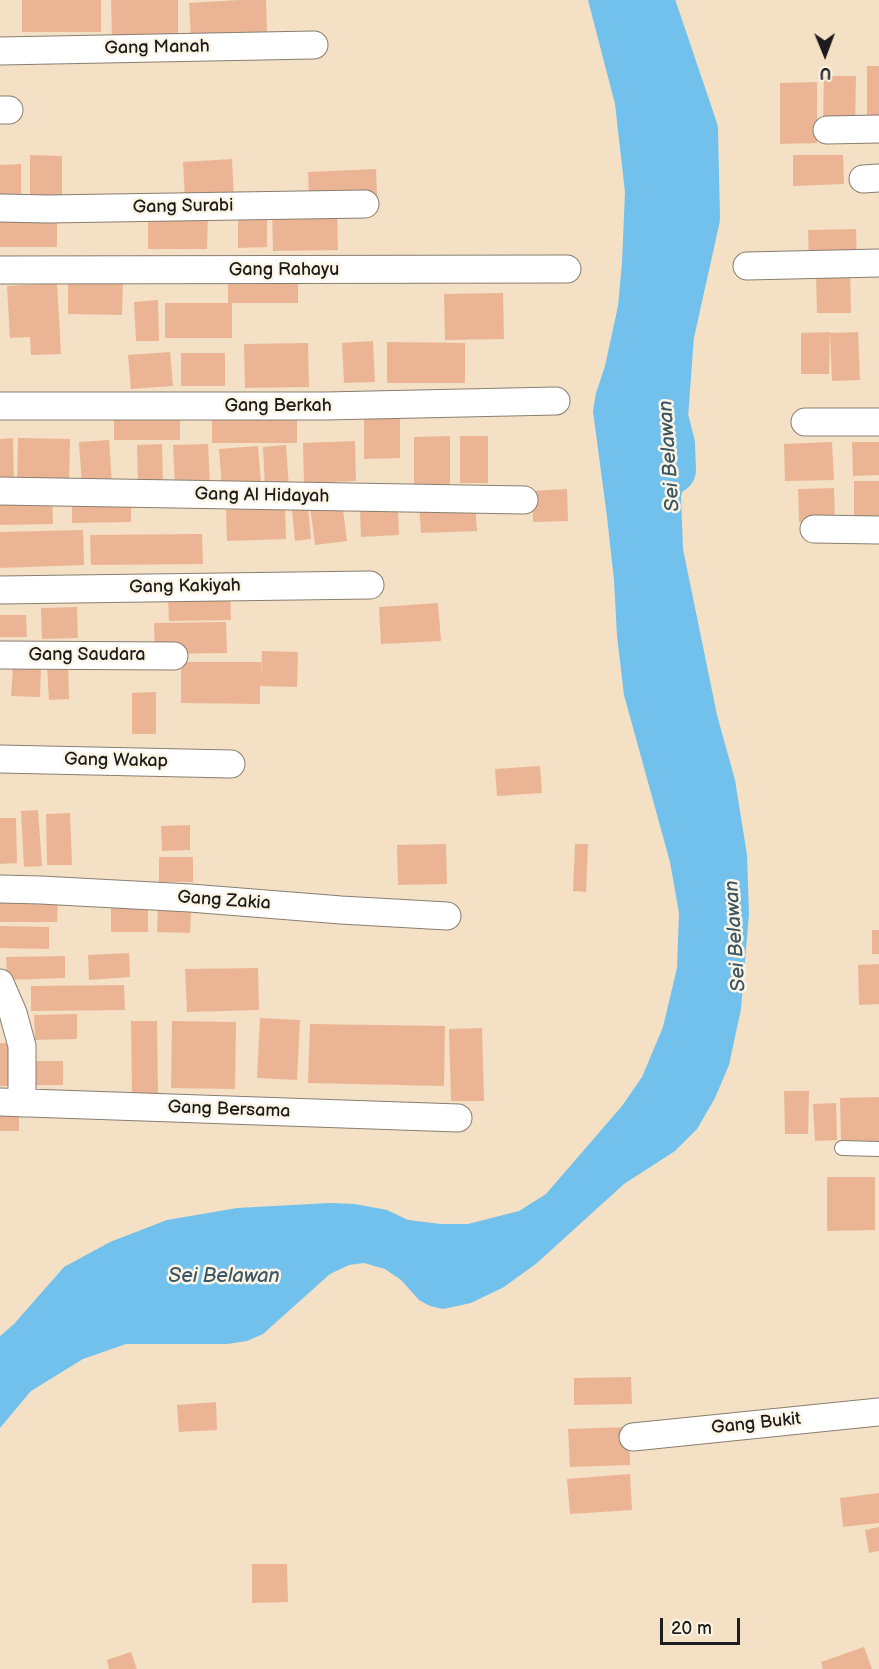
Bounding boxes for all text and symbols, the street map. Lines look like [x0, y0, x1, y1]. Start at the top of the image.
north arrow [795, 24, 855, 84]
street label: Gang Manah [104, 36, 210, 60]
text: U [819, 63, 831, 82]
street label: Gang Surabi [132, 195, 234, 219]
street label: Gang Rahayu [229, 259, 339, 281]
street label: Gang Berkah [224, 395, 332, 417]
water label: Sei Belawan [654, 400, 686, 512]
street label: Gang Al Hidayah [195, 484, 329, 508]
street label: Gang Kakiyah [129, 575, 241, 599]
street label: Gang Saudara [28, 644, 146, 666]
street label: Gang Wakap [64, 749, 168, 773]
water label: Sei Belawan [720, 880, 752, 992]
street label: Gang Zakia [177, 887, 271, 915]
street label: Gang Bersama [167, 1097, 291, 1123]
water label: Sei Belawan [168, 1265, 280, 1289]
street label: Gang Bukit [710, 1409, 802, 1439]
scale bar [663, 1606, 742, 1644]
text: 20 m [671, 1618, 712, 1639]

